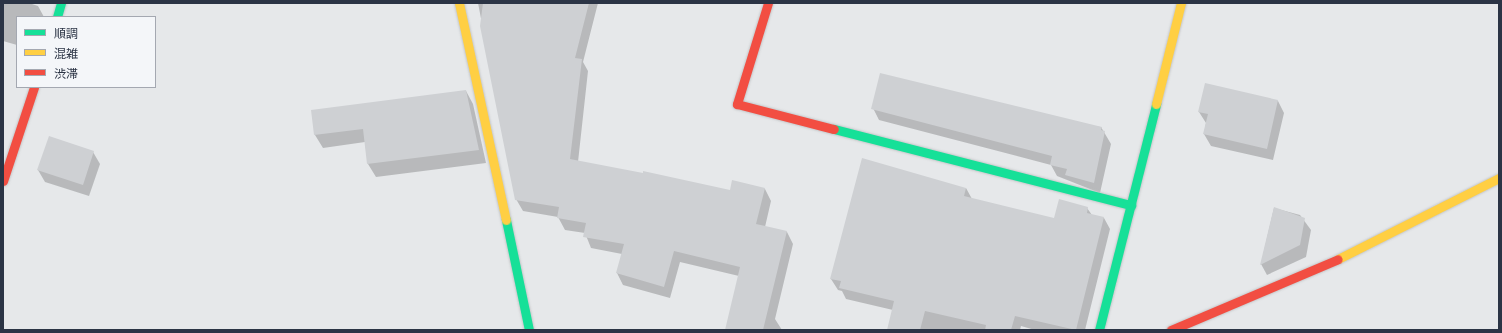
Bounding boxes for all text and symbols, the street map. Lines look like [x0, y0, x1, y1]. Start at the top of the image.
legend [16, 16, 156, 88]
text: 順調 [54, 27, 78, 41]
text: 混雑 [54, 47, 78, 61]
text: 渋滞 [54, 67, 78, 81]

